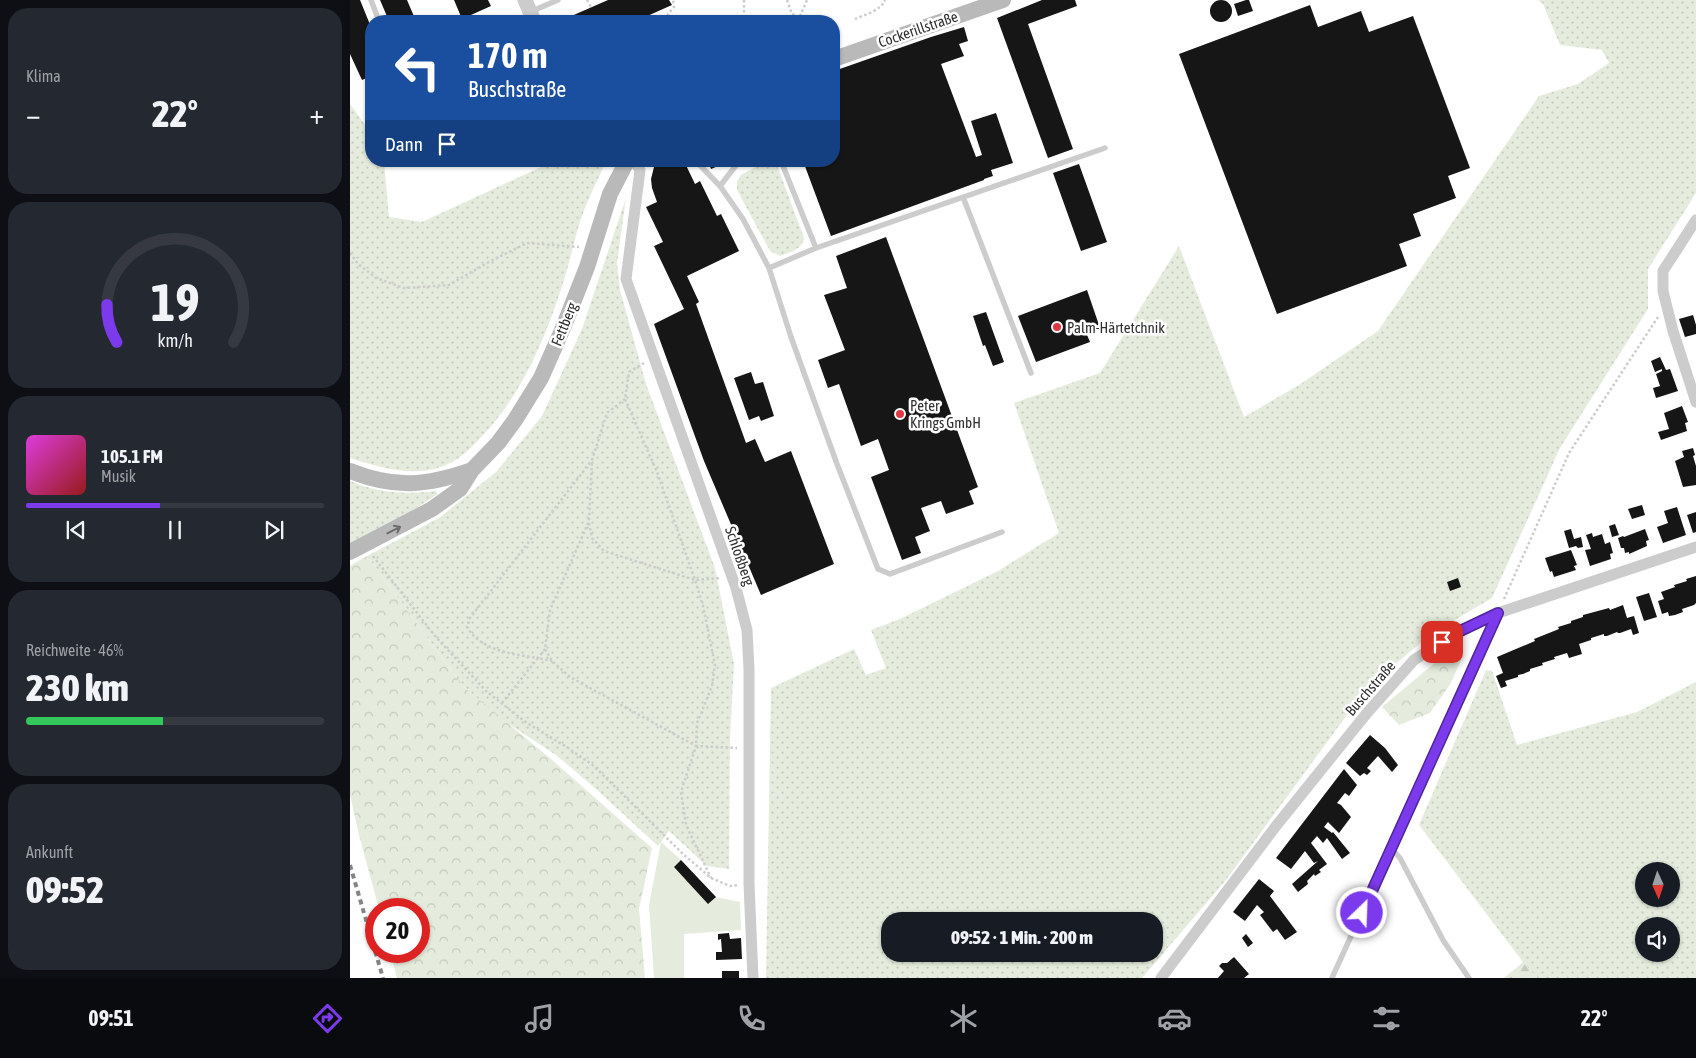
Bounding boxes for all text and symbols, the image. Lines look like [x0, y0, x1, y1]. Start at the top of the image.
street label: Cockerillstraße [876, 7, 960, 51]
icon: left [385, 35, 450, 100]
text: 170 m [468, 35, 547, 75]
text: Klima [26, 67, 61, 85]
text: Buschstraße [468, 76, 566, 102]
text: 22° [152, 92, 198, 135]
text: − [26, 98, 41, 130]
text: + [309, 98, 324, 130]
icon: arrive [433, 130, 461, 158]
text: Dann [385, 133, 423, 155]
text: 19 [151, 272, 199, 332]
street label: Fettberg [548, 299, 581, 348]
place label: Palm-Härtetchnik [1067, 319, 1165, 336]
marker: Palm-Härtetchnik [1051, 321, 1063, 333]
text: km/h [157, 330, 193, 351]
place label: Peter Krings GmbH [910, 397, 981, 431]
marker: Peter Krings GmbH [894, 408, 906, 420]
text: 105.1 FM [101, 445, 163, 467]
text: Musik [101, 467, 136, 485]
icon: previous [62, 516, 90, 544]
icon: pause [161, 516, 189, 544]
icon: next [260, 516, 288, 544]
street label: Schloßberg [722, 524, 758, 588]
one-way arrow [386, 525, 401, 535]
pin [1421, 621, 1463, 663]
icon: arrive [1428, 628, 1456, 656]
text: Reichweite · 46% [26, 641, 123, 659]
street label: Buschstraße [1342, 657, 1399, 719]
text: 230 km [26, 666, 129, 709]
text: Ankunft [26, 843, 73, 861]
north arrow [1635, 862, 1680, 908]
map controls [1635, 862, 1680, 962]
text: 09:52 [26, 868, 104, 911]
position arrow [1335, 886, 1387, 938]
speed limit sign: 20 [365, 898, 430, 963]
button: sound [1635, 917, 1680, 962]
text: 09:52 · 1 Min. · 200 m [951, 926, 1093, 948]
icon: directions [310, 1001, 345, 1036]
icon: music [522, 1001, 557, 1036]
icon: phone [734, 1001, 769, 1036]
icon: climate [946, 1001, 981, 1036]
icon: car [1157, 1001, 1192, 1036]
icon: filters [1369, 1001, 1404, 1036]
text: 09:51 [88, 1005, 134, 1031]
text: 22° [1581, 1005, 1608, 1031]

